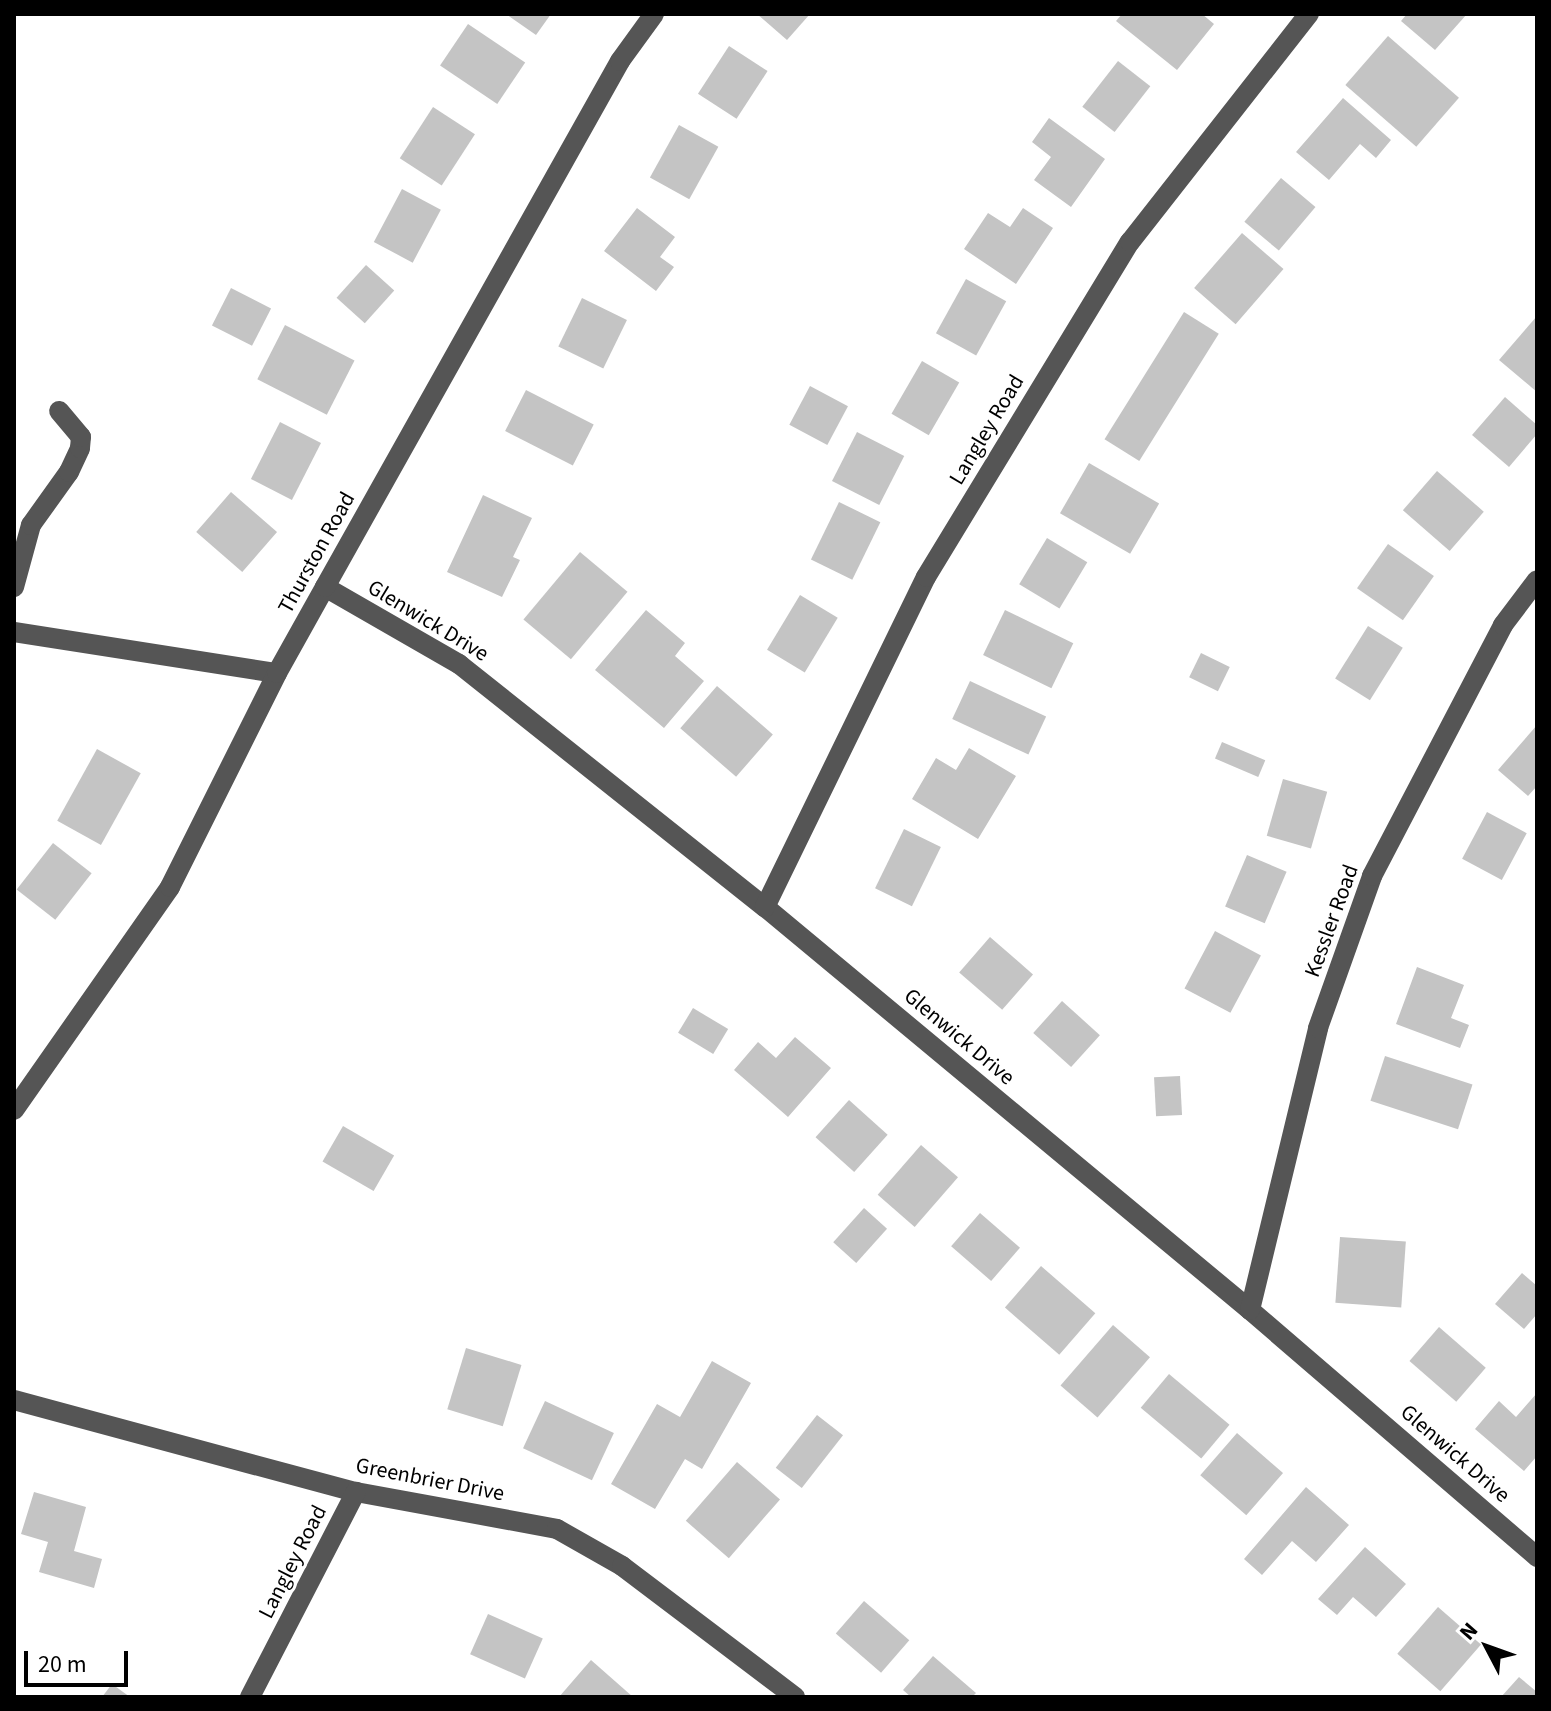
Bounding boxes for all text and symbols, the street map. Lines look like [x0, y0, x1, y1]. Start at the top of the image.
street label: Langley Road [944, 370, 1030, 490]
street label: Thurston Road [273, 488, 361, 618]
street label: Glenwick Drive [363, 575, 493, 667]
street label: Kessler Road [1299, 861, 1365, 981]
street label: Glenwick Drive [898, 983, 1020, 1091]
street label: Glenwick Drive [1395, 1399, 1515, 1509]
street label: Greenbrier Drive [354, 1453, 506, 1507]
street label: Langley Road [253, 1501, 333, 1623]
north arrow [1447, 1607, 1527, 1687]
text: N [1452, 1615, 1486, 1647]
scale bar [28, 1635, 132, 1685]
text: 20 m [38, 1647, 87, 1682]

